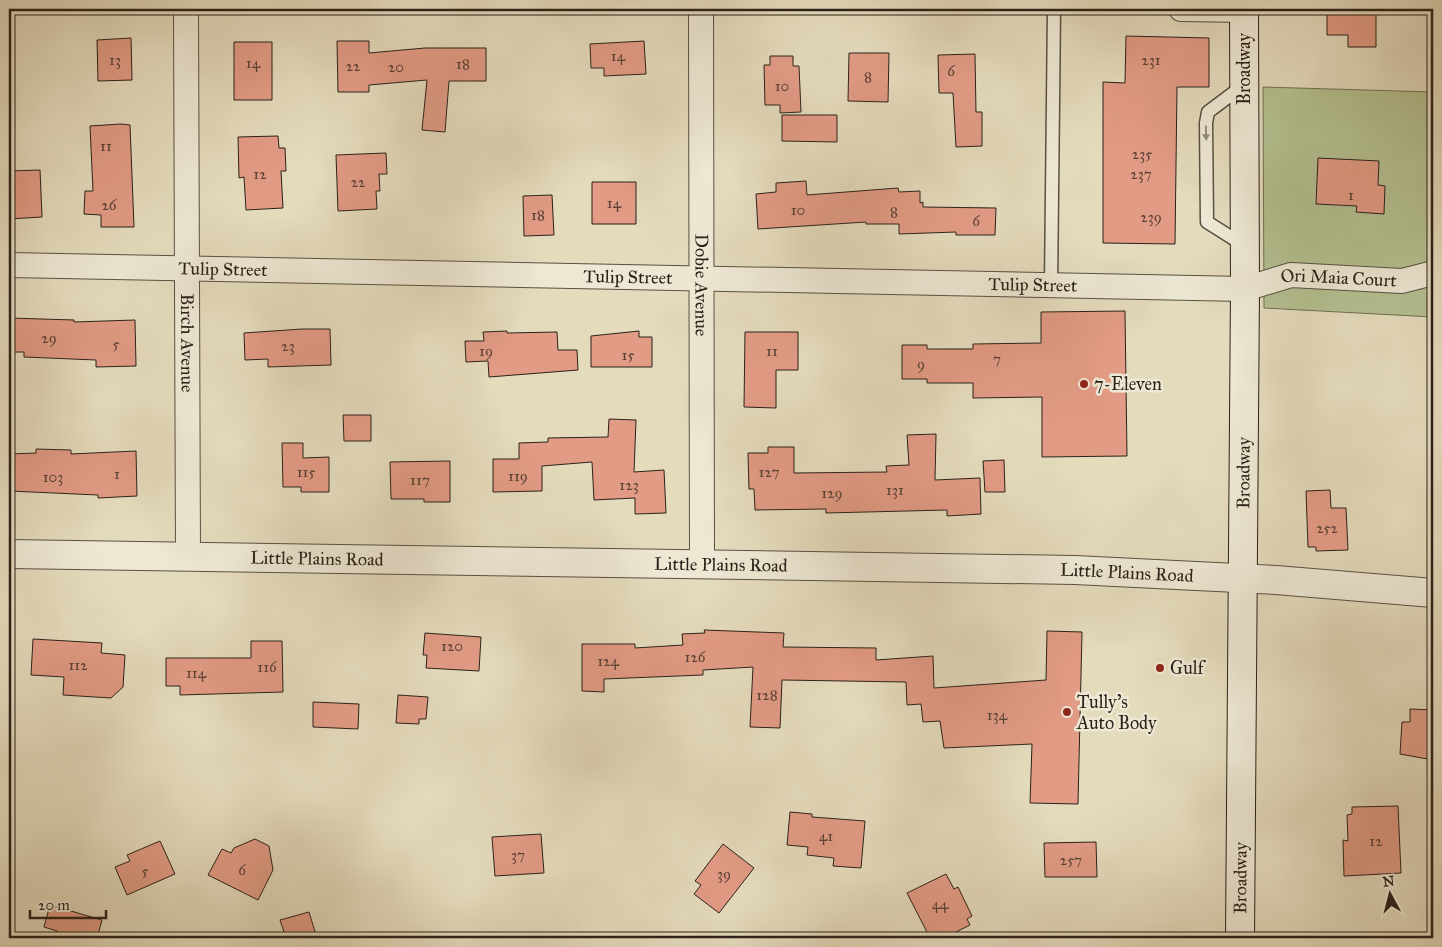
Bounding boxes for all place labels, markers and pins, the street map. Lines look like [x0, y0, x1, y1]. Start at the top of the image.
place label: 7-Eleven [1094, 373, 1162, 395]
marker: 7-Eleven [1078, 378, 1090, 390]
place label: Gulf [1170, 657, 1207, 679]
marker: Gulf [1154, 662, 1166, 674]
place label: Tully's Auto Body [1076, 691, 1157, 734]
marker: Tully's Auto Body [1061, 706, 1073, 718]

